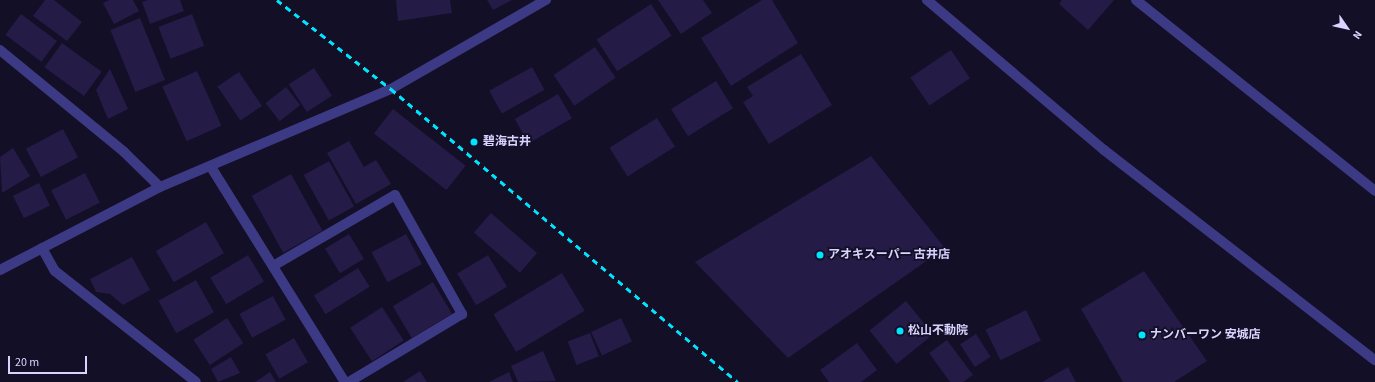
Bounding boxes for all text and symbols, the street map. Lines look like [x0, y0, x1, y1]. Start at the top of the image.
north arrow [1327, 8, 1367, 48]
text: N [1349, 28, 1366, 42]
place label: 碧海古井 [483, 135, 531, 149]
marker: 碧海古井 [468, 136, 480, 148]
place label: アオキスーパー 古井店 [828, 248, 950, 262]
marker: アオキスーパー 古井店 [815, 250, 825, 260]
place label: 松山不動院 [908, 324, 968, 338]
marker: 松山不動院 [895, 326, 905, 336]
place label: ナンバーワン 安城店 [1150, 328, 1260, 342]
marker: ナンバーワン 安城店 [1137, 330, 1147, 340]
scale bar [10, 348, 89, 374]
text: 20 m [15, 354, 39, 371]

